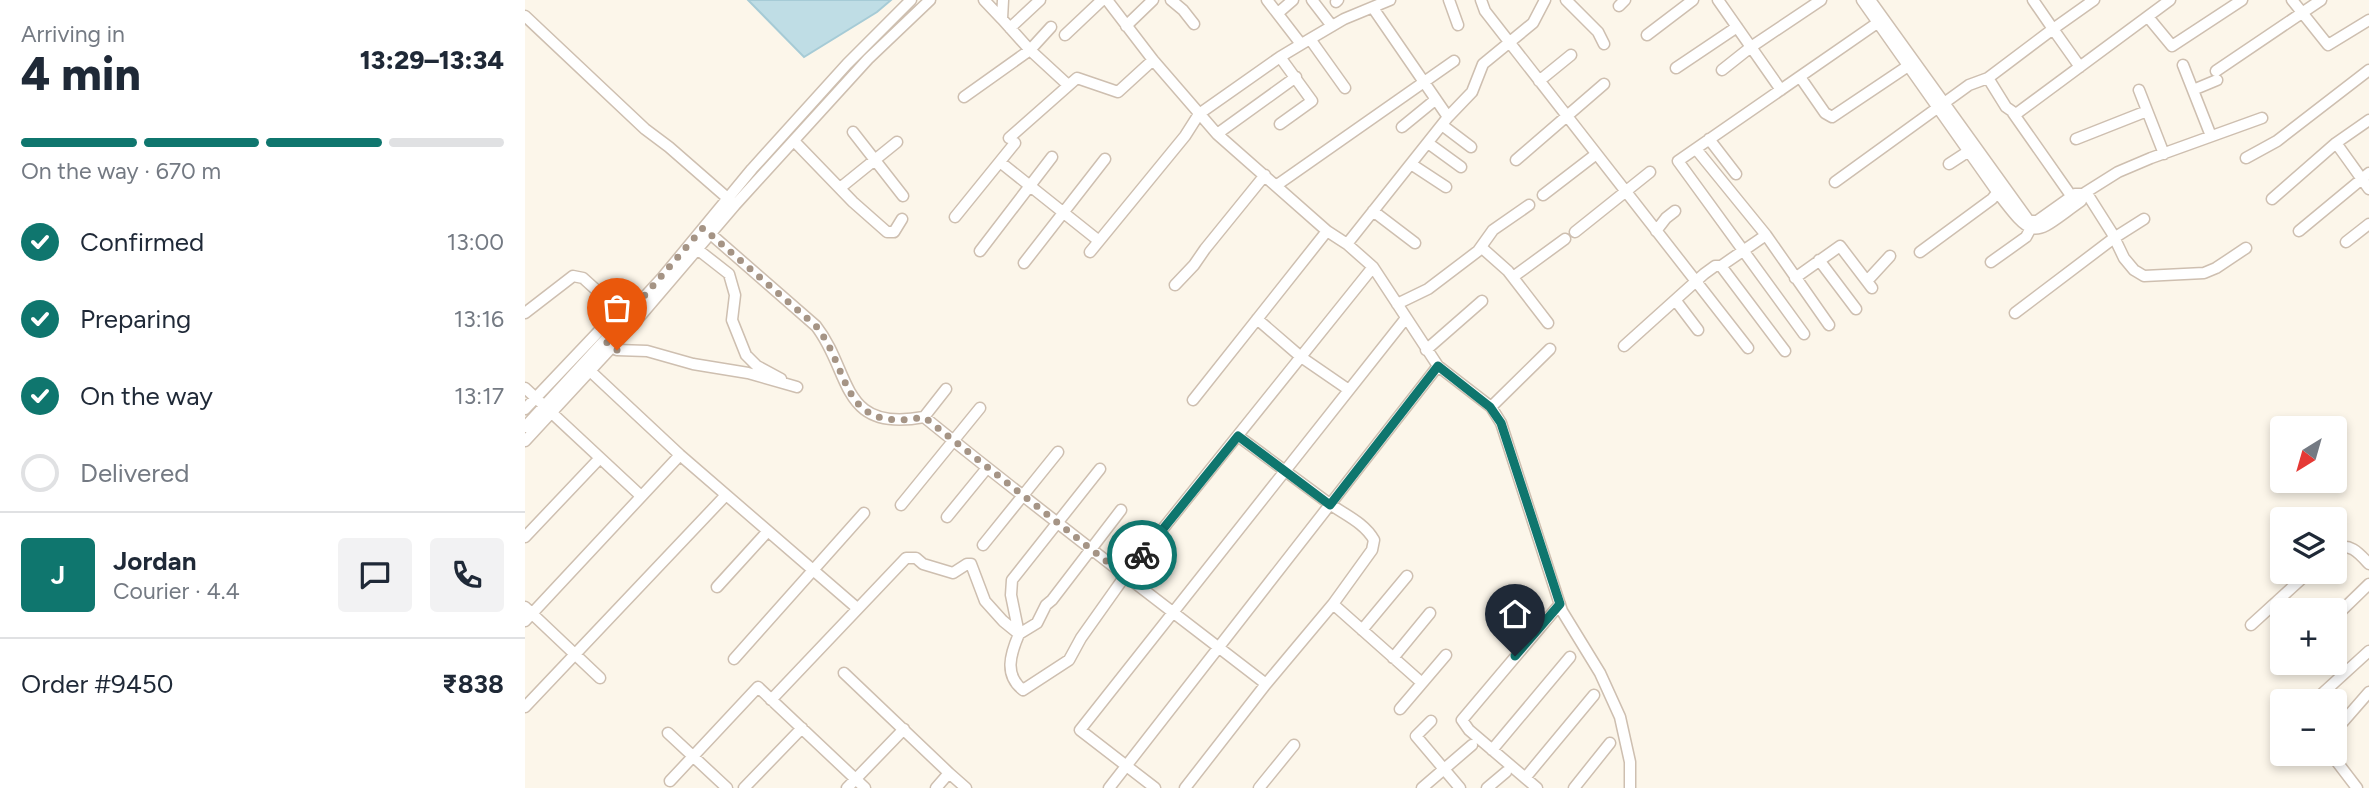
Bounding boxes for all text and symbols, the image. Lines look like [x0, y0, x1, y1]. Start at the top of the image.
text: Arriving in [21, 20, 125, 48]
text: 13:29–13:34 [360, 44, 504, 76]
text: 4 min [21, 46, 141, 102]
text: On the way · 670 m [21, 157, 221, 185]
icon: check [21, 223, 59, 261]
text: Confirmed [80, 226, 204, 258]
text: 13:00 [447, 228, 504, 256]
pin [587, 278, 647, 350]
icon: bag [598, 289, 636, 327]
icon: check [21, 300, 59, 338]
text: Preparing [80, 303, 191, 335]
text: 13:16 [454, 305, 504, 333]
icon: check [21, 377, 59, 415]
text: On the way [80, 380, 213, 412]
text: 13:17 [454, 382, 504, 410]
north arrow [2270, 416, 2347, 494]
map controls [2270, 416, 2347, 766]
text: Delivered [80, 457, 189, 489]
button: layers [2270, 507, 2347, 584]
courier [1107, 520, 1177, 590]
icon: bike [1123, 536, 1161, 574]
button: chat [338, 538, 412, 612]
button: phone [430, 538, 504, 612]
text: Jordan [113, 545, 196, 577]
text: J [51, 559, 65, 591]
text: Courier · 4.4 [113, 577, 240, 605]
pin [1485, 584, 1545, 656]
icon: home [1496, 595, 1534, 633]
button: + [2270, 598, 2347, 675]
text: Order #9450 [21, 668, 173, 700]
text: ₹838 [442, 668, 504, 700]
button: − [2270, 689, 2347, 766]

